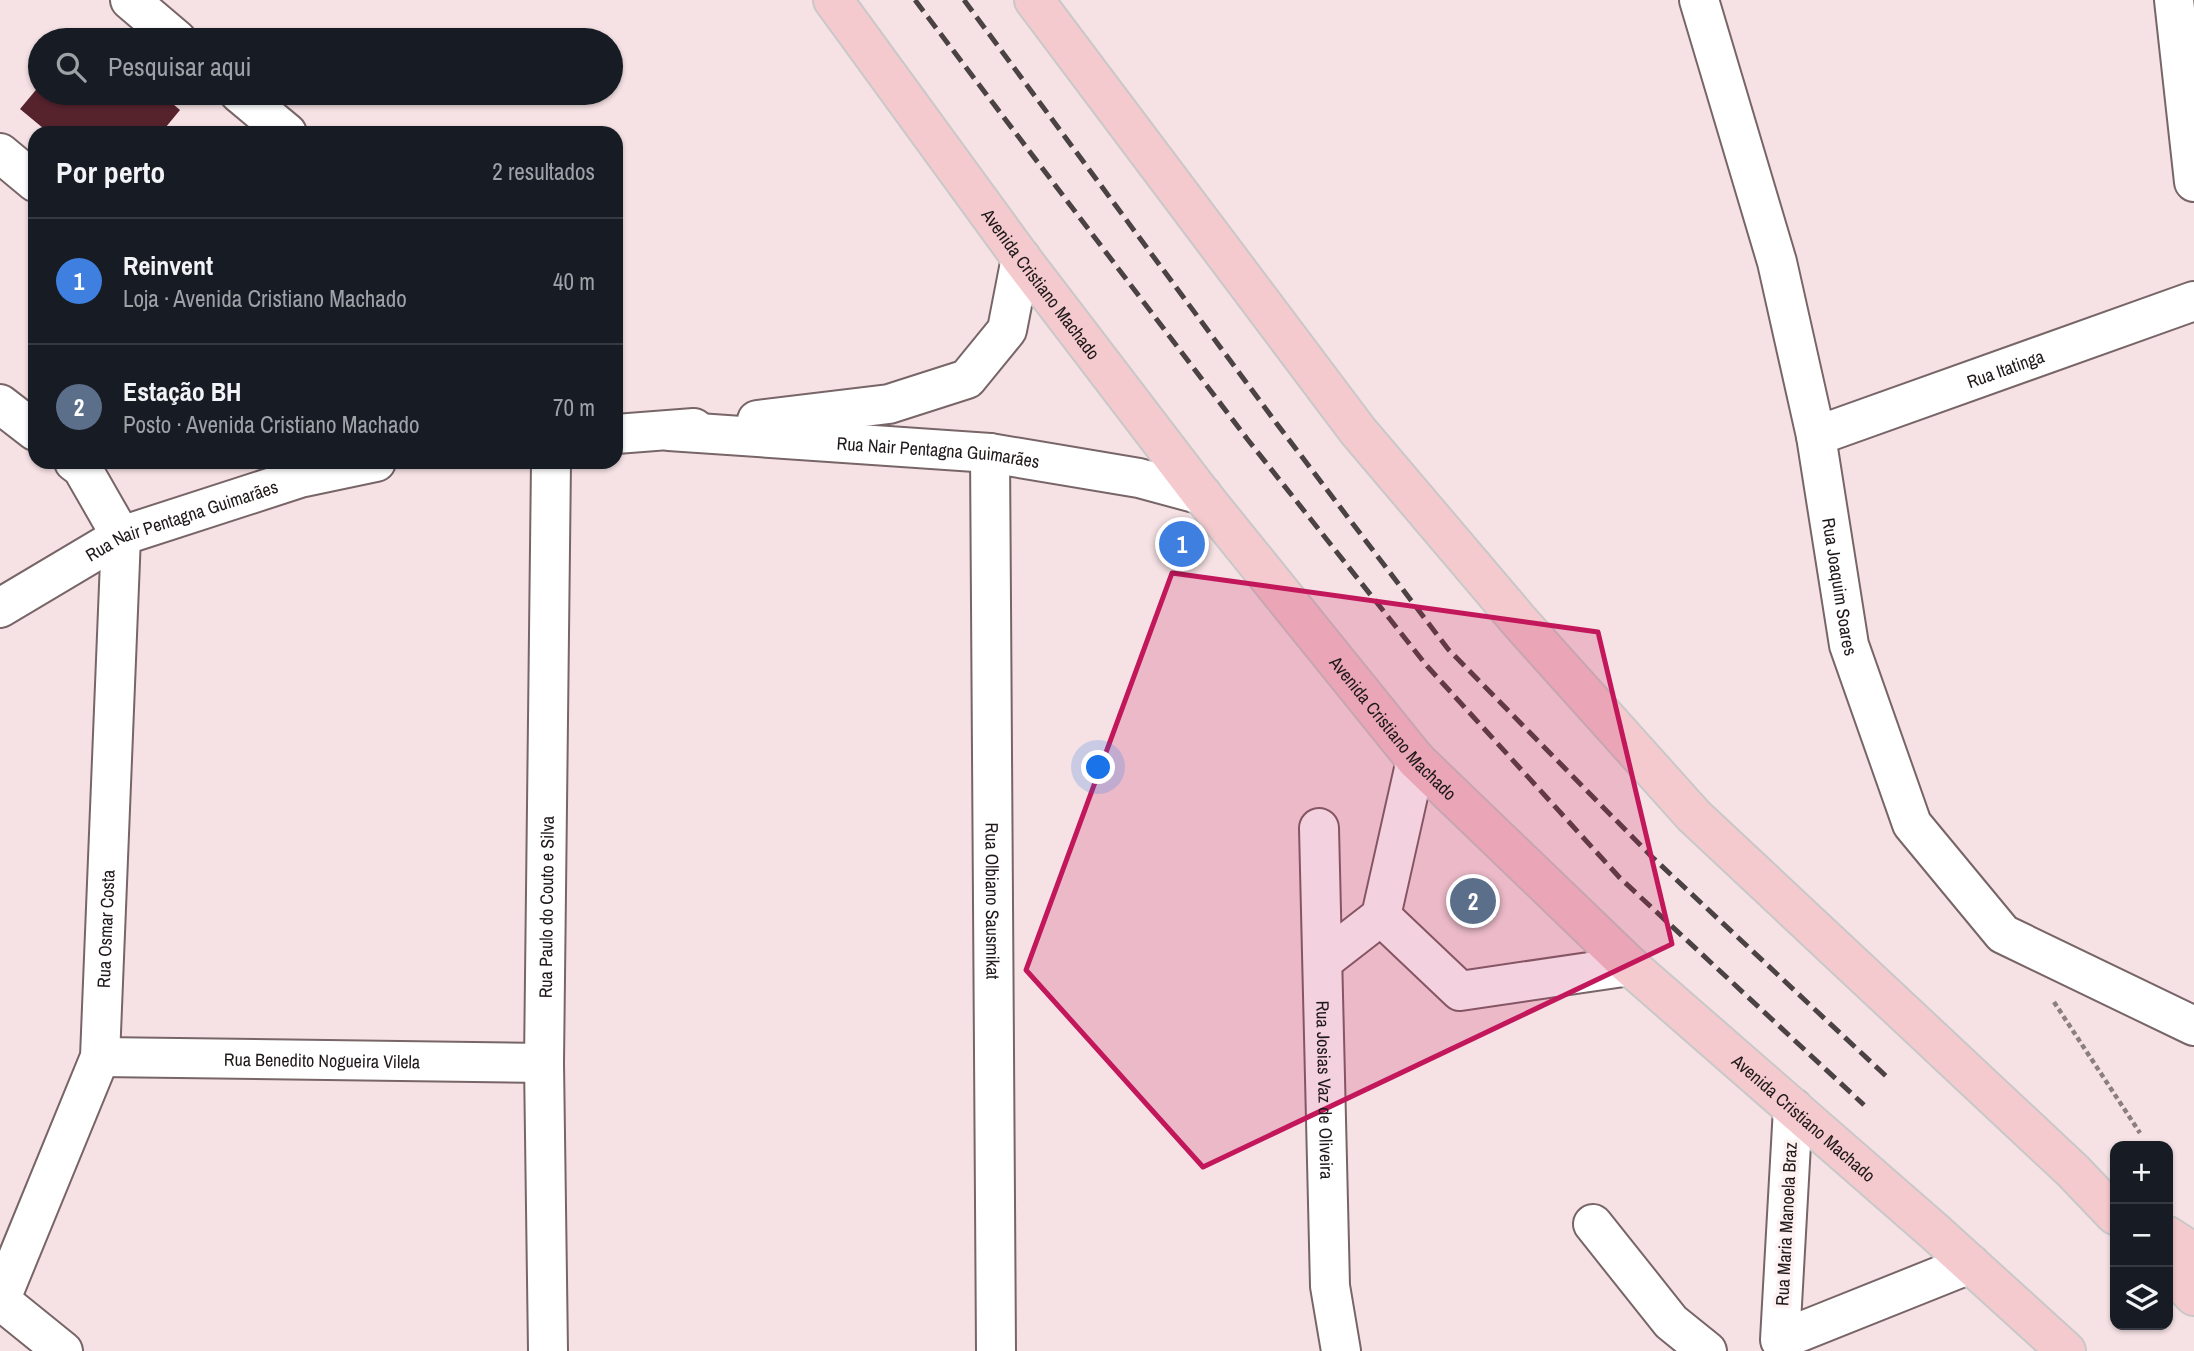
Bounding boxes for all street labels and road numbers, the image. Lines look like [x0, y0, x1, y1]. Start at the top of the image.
street label: Avenida Cristiano Machado [976, 202, 1106, 364]
street label: Rua Itatinga [1963, 343, 2047, 394]
street label: Rua Nair Pentagna Guimarães [836, 430, 1041, 474]
street label: Rua Nair Pentagna Guimarães [81, 474, 281, 567]
street label: Rua Joaquim Soares [1817, 516, 1864, 659]
street label: Avenida Cristiano Machado [1324, 650, 1462, 805]
street label: Rua Paulo do Couto e Silva [532, 816, 559, 998]
street label: Rua Olbiano Sausmikat [980, 822, 1006, 980]
street label: Rua Osmar Costa [90, 869, 120, 988]
street label: Rua Josias Vaz de Oliveira [1311, 1000, 1340, 1180]
street label: Rua Benedito Nogueira Vilela [224, 1046, 420, 1074]
street label: Avenida Cristiano Machado [1726, 1048, 1881, 1187]
street label: Rua Maria Manoela Braz [1769, 1141, 1803, 1307]

